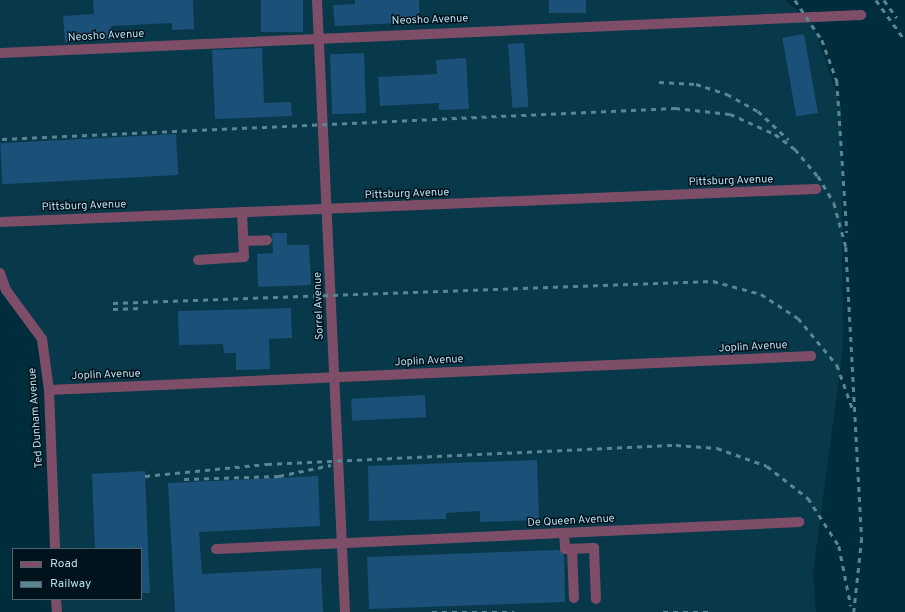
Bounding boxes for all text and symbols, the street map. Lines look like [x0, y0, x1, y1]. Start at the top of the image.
street label: Neosho Avenue [391, 12, 469, 28]
street label: Neosho Avenue [67, 27, 145, 45]
street label: Pittsburg Avenue [688, 173, 774, 189]
street label: Pittsburg Avenue [364, 186, 450, 202]
street label: Pittsburg Avenue [41, 198, 127, 214]
street label: Sorrel Avenue [311, 271, 327, 341]
street label: Joplin Avenue [718, 339, 788, 355]
street label: Joplin Avenue [394, 353, 464, 369]
street label: Ted Dunham Avenue [26, 367, 46, 469]
street label: Joplin Avenue [71, 367, 141, 383]
street label: De Queen Avenue [527, 512, 615, 530]
legend [12, 548, 142, 600]
text: Road [50, 556, 78, 572]
text: Railway [50, 576, 91, 592]

